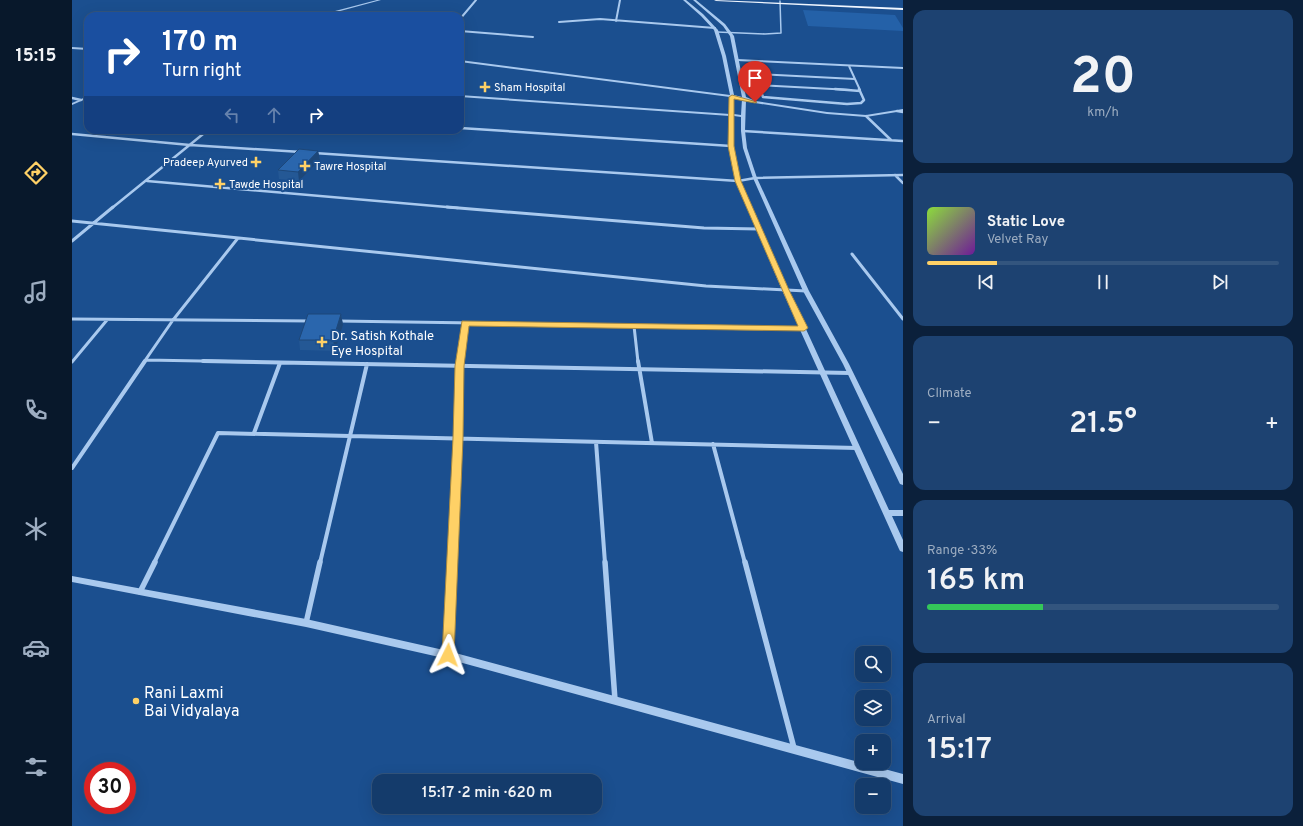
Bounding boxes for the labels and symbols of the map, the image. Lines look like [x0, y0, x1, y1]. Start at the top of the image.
pin [738, 61, 772, 102]
marker: Sham Hospital [479, 81, 491, 93]
place label: Sham Hospital [494, 81, 565, 95]
place label: Pradeep Ayurved [163, 156, 248, 170]
marker: Pradeep Ayurved [251, 157, 261, 167]
marker: Tawre Hospital [299, 160, 311, 172]
place label: Tawre Hospital [314, 160, 386, 174]
marker: Tawde Hospital [214, 178, 226, 190]
place label: Tawde Hospital [229, 178, 303, 192]
place label: Dr. Satish Kothale Eye Hospital [331, 329, 434, 360]
marker: Dr. Satish Kothale Eye Hospital [316, 336, 328, 348]
position arrow [427, 634, 469, 676]
place label: Rani Laxmi Bai Vidyalaya [144, 684, 239, 722]
marker: Rani Laxmi Bai Vidyalaya [131, 696, 141, 706]
speed limit sign: 30 [84, 762, 136, 814]

